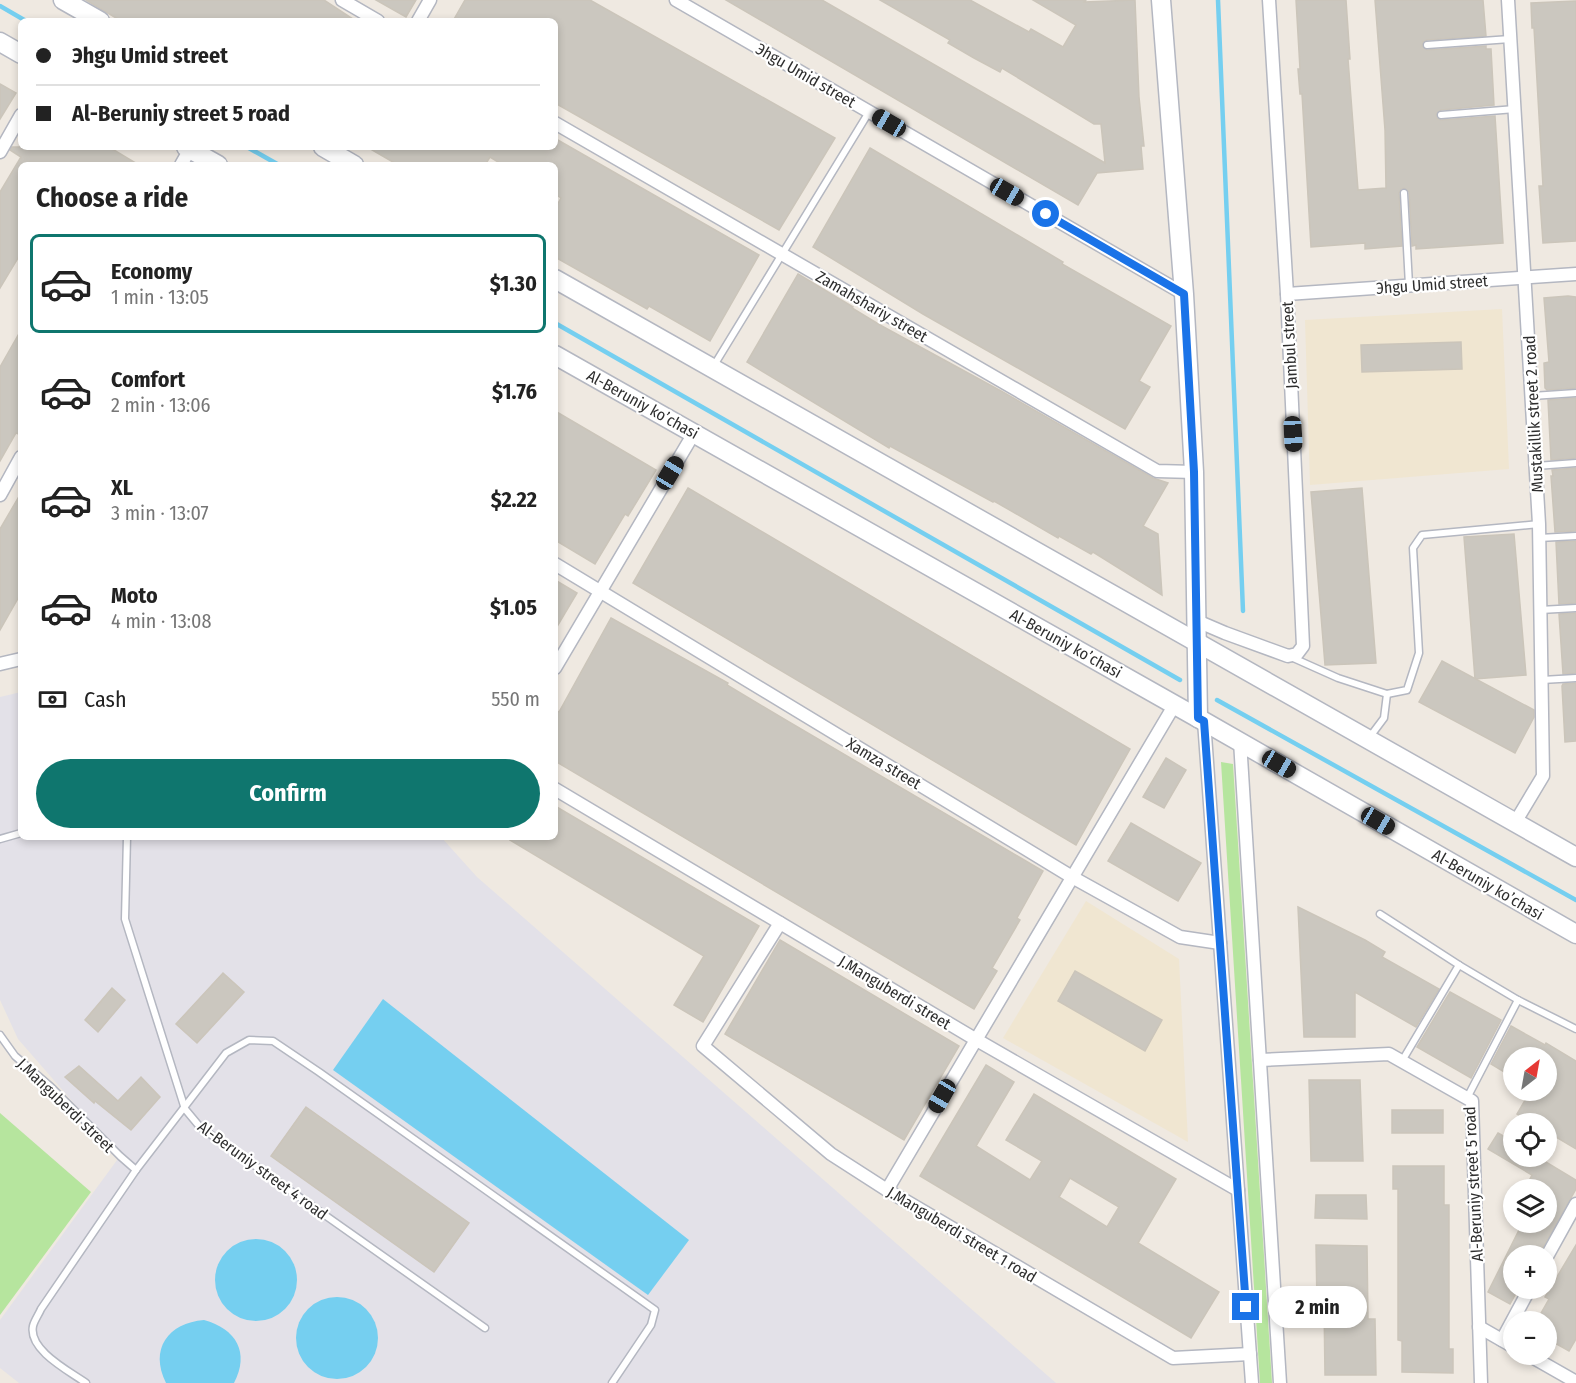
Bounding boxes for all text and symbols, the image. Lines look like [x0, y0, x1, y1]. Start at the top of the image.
street label: Эhgu Umid street [753, 39, 860, 112]
text: Эhgu Umid street [72, 42, 228, 69]
text: Al-Beruniy street 5 road [72, 100, 290, 127]
car [869, 106, 909, 140]
car [987, 175, 1027, 209]
text: Choose a ride [36, 182, 188, 214]
route start [1032, 200, 1059, 227]
icon: car [39, 257, 93, 311]
text: Economy [111, 258, 192, 285]
street label: Zamahshariy street [813, 267, 932, 346]
text: $1.30 [490, 270, 537, 297]
street label: Эhgu Umid street [1376, 271, 1489, 298]
text: 1 min · 13:05 [111, 285, 209, 309]
street label: Jambul street [1278, 300, 1301, 389]
street label: Mustakillik street 2 road [1520, 335, 1547, 493]
icon: car [39, 365, 93, 419]
text: Comfort [111, 366, 185, 393]
street label: Al-Beruniy ko’chasi [583, 366, 702, 443]
text: $1.76 [492, 378, 537, 405]
text: 2 min · 13:06 [111, 393, 211, 417]
car [1283, 416, 1303, 452]
car [653, 453, 687, 493]
icon: car [39, 473, 93, 527]
text: XL [111, 474, 133, 501]
text: $2.22 [491, 486, 537, 513]
text: 3 min · 13:07 [111, 501, 209, 525]
icon: car [39, 581, 93, 635]
text: Moto [111, 582, 158, 609]
text: $1.05 [490, 594, 537, 621]
street label: Al-Beruniy ko’chasi [1006, 605, 1125, 682]
text: 4 min · 13:08 [111, 609, 211, 633]
icon: cash [36, 683, 69, 716]
text: Cash [84, 686, 127, 713]
text: 550 m [491, 687, 540, 711]
street label: Xamza street [843, 734, 925, 794]
car [1259, 747, 1299, 781]
button: Confirm [36, 759, 540, 828]
car [1358, 804, 1398, 838]
street label: Al-Beruniy ko’chasi [1429, 845, 1547, 924]
street label: J.Manguberdi street [835, 952, 955, 1034]
north arrow [1503, 1047, 1557, 1101]
map controls [1503, 1047, 1557, 1365]
street label: J.Manguberdi street [13, 1054, 119, 1157]
car [925, 1076, 959, 1116]
street label: Al-Beruniy street 5 road [1460, 1106, 1487, 1262]
button: locate [1503, 1113, 1557, 1167]
street label: Al-Beruniy street 4 road [194, 1117, 331, 1224]
button: layers [1503, 1179, 1557, 1233]
street label: J.Manguberdi street 1 road [884, 1182, 1040, 1287]
button: + [1503, 1245, 1557, 1299]
callout: 2 min [1267, 1286, 1366, 1328]
route end [1232, 1293, 1259, 1320]
text: 2 min [1295, 1295, 1340, 1319]
button: − [1503, 1311, 1557, 1365]

